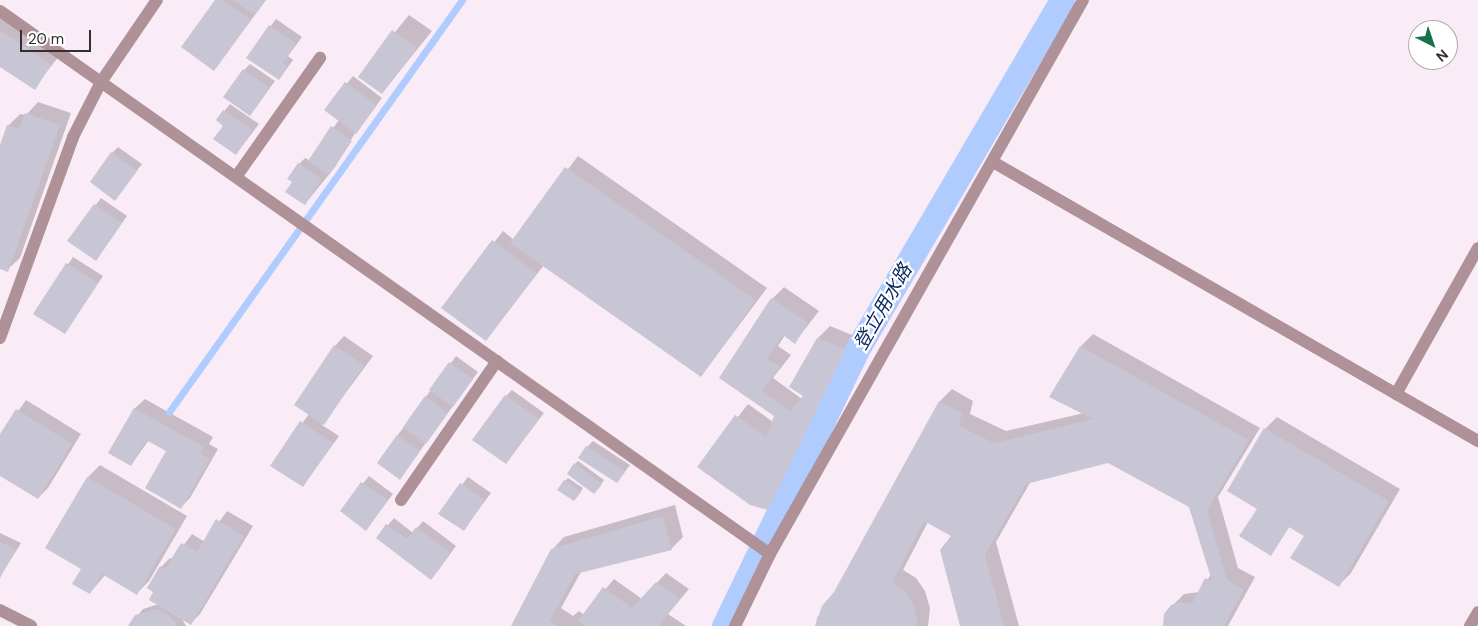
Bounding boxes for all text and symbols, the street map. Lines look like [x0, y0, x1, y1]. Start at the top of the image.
scale bar [22, 20, 94, 52]
north arrow [1408, 20, 1458, 70]
text: 20 m [28, 29, 64, 49]
text: N [1432, 45, 1452, 66]
water label: 登立用水路 [849, 260, 917, 354]

